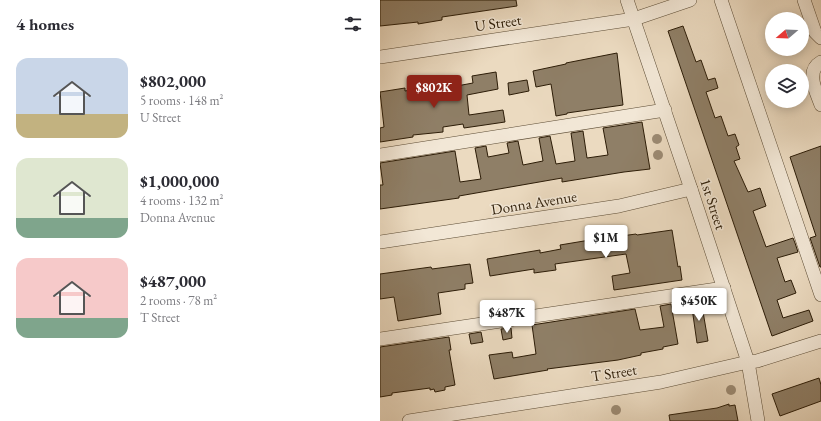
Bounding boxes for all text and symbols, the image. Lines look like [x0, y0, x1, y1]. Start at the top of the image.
street label: U Street [473, 10, 523, 35]
north arrow [765, 12, 809, 56]
map controls [765, 12, 809, 108]
text: 4 homes [16, 13, 74, 35]
icon: filters [342, 13, 364, 35]
button: layers [765, 64, 809, 108]
text: $802,000 [140, 70, 206, 92]
icon: home [48, 74, 96, 122]
pin: $802K [406, 75, 462, 109]
text: $802K [416, 79, 452, 96]
text: 5 rooms · 148 m² [140, 92, 224, 109]
text: U Street [140, 109, 181, 126]
text: $1,000,000 [140, 170, 219, 192]
icon: home [48, 174, 96, 222]
street label: 1st Street [696, 176, 731, 232]
street label: Donna Avenue [490, 186, 578, 219]
text: 4 rooms · 132 m² [140, 192, 224, 209]
text: Donna Avenue [140, 209, 215, 226]
pin: $1M [587, 225, 625, 259]
text: $1M [594, 229, 618, 246]
text: $487,000 [140, 270, 206, 292]
icon: home [48, 274, 96, 322]
pin: $450K [671, 288, 727, 322]
text: 2 rooms · 78 m² [140, 292, 217, 309]
text: $450K [681, 292, 717, 309]
pin: $487K [479, 300, 535, 334]
text: $487K [489, 304, 525, 321]
text: T Street [140, 309, 180, 326]
street label: T Street [590, 359, 638, 385]

